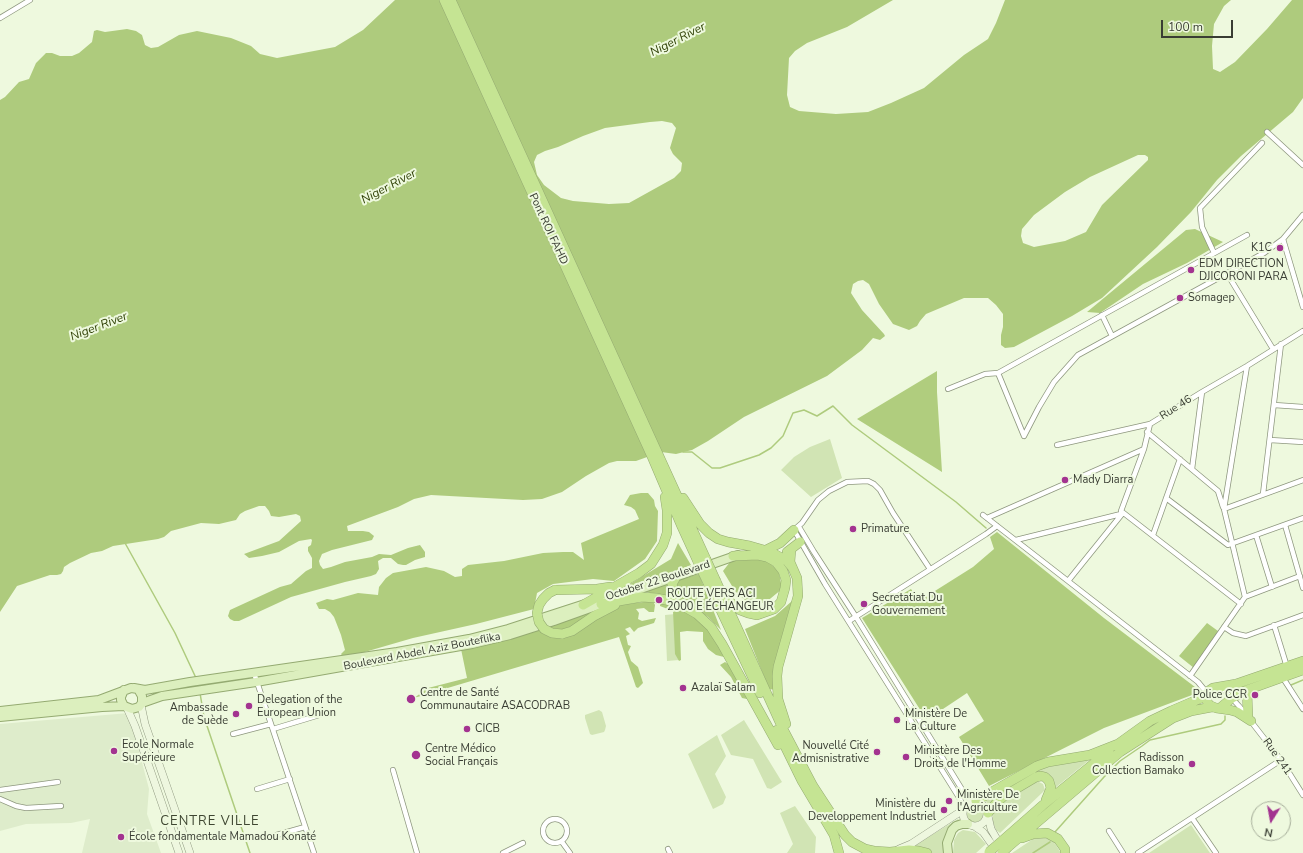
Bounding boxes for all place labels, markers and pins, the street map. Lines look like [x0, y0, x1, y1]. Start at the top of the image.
place label: K1C [1251, 241, 1272, 255]
marker: K1C [1275, 243, 1285, 253]
place label: EDM DIRECTION DJICORONI PARA [1199, 257, 1288, 283]
marker: EDM DIRECTION DJICORONI PARA [1186, 265, 1196, 275]
place label: Somagep [1188, 291, 1235, 305]
marker: Somagep [1175, 293, 1185, 303]
place label: Mady Diarra [1073, 473, 1133, 487]
marker: Mady Diarra [1060, 475, 1070, 485]
place label: Primature [861, 522, 909, 536]
marker: Primature [848, 524, 858, 534]
place label: ROUTE VERS ACI 2000 E ÉCHANGEUR [667, 587, 774, 613]
place label: Secretatiat Du Gouvernement [872, 591, 945, 617]
marker: ROUTE VERS ACI 2000 E ÉCHANGEUR [654, 595, 664, 605]
marker: Secretatiat Du Gouvernement [859, 599, 869, 609]
place label: Azalaï Salam [691, 681, 755, 695]
marker: Azalaï Salam [678, 683, 688, 693]
place label: Centre de Santé Communautaire ASACODRAB [420, 686, 570, 712]
place label: Police CCR [1193, 688, 1247, 702]
marker: Police CCR [1250, 690, 1260, 700]
place label: Delegation of the European Union [257, 693, 342, 719]
marker: Centre de Santé Communautaire ASACODRAB [405, 693, 417, 705]
place label: Ambassade de Suède [170, 701, 228, 727]
marker: Delegation of the European Union [244, 701, 254, 711]
place label: Ministère De La Culture [905, 707, 967, 733]
marker: Ambassade de Suède [231, 709, 241, 719]
marker: Ministère De La Culture [892, 715, 902, 725]
place label: CICB [475, 722, 500, 736]
marker: CICB [462, 724, 472, 734]
place label: Ecole Normale Supérieure [122, 738, 194, 764]
place label: Nouvellé Cité Admisnistrative [792, 739, 869, 765]
place label: Centre Médico Social Français [425, 742, 498, 768]
place label: Ministère Des Droits de l'Homme [914, 744, 1006, 770]
marker: Ecole Normale Supérieure [109, 746, 119, 756]
marker: Nouvellé Cité Admisnistrative [872, 747, 882, 757]
marker: Centre Médico Social Français [410, 749, 422, 761]
place label: Radisson Collection Bamako [1092, 751, 1184, 777]
marker: Ministère Des Droits de l'Homme [901, 752, 911, 762]
marker: Radisson Collection Bamako [1187, 759, 1197, 769]
place label: Ministère De l'Agriculture [957, 788, 1019, 814]
marker: Ministère De l'Agriculture [944, 796, 954, 806]
place label: Ministère du Developpement Industriel [808, 797, 936, 823]
marker: Ministère du Developpement Industriel [939, 805, 949, 815]
place label: École fondamentale Mamadou Konaté [129, 830, 316, 844]
marker: École fondamentale Mamadou Konaté [116, 832, 126, 842]

